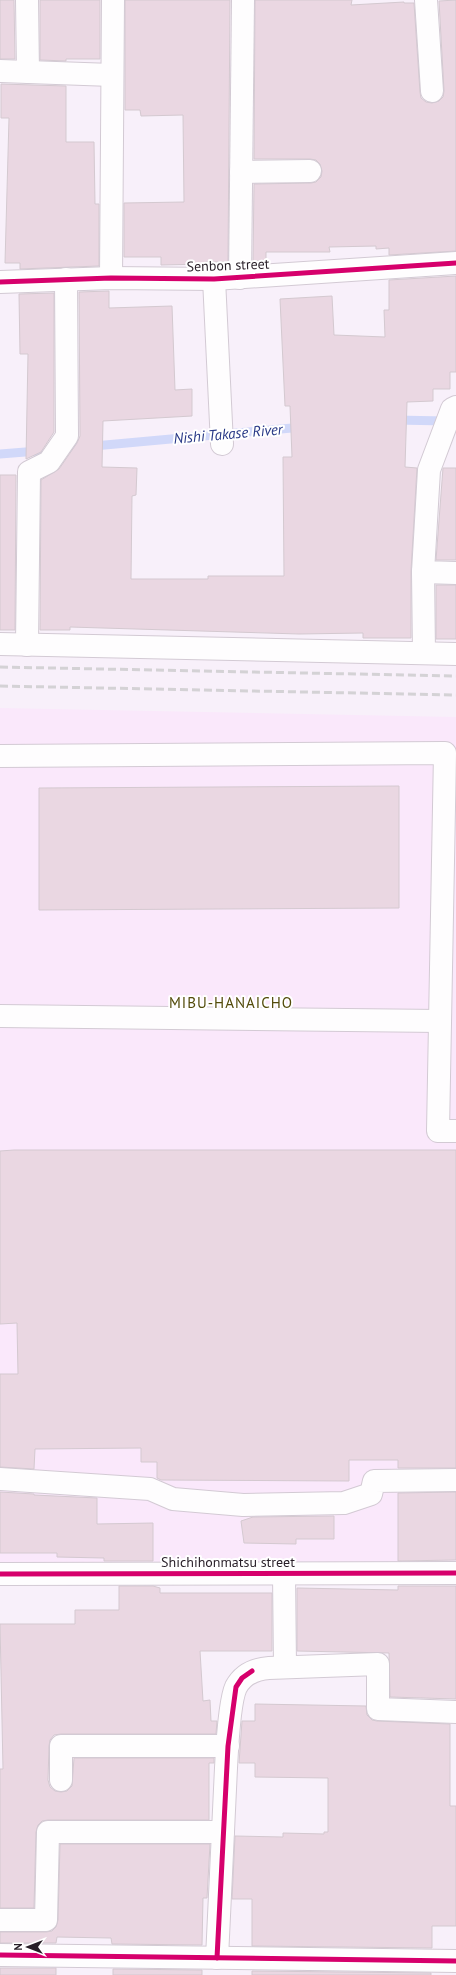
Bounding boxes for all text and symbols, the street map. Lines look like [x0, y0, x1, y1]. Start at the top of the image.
street label: Senbon street [186, 255, 270, 275]
water label: Nishi Takase River [173, 419, 284, 448]
district label: MIBU-HANAICHO [169, 993, 293, 1012]
street label: Shichihonmatsu street [161, 1553, 295, 1571]
north arrow [8, 1927, 48, 1967]
text: N [11, 1943, 25, 1951]

